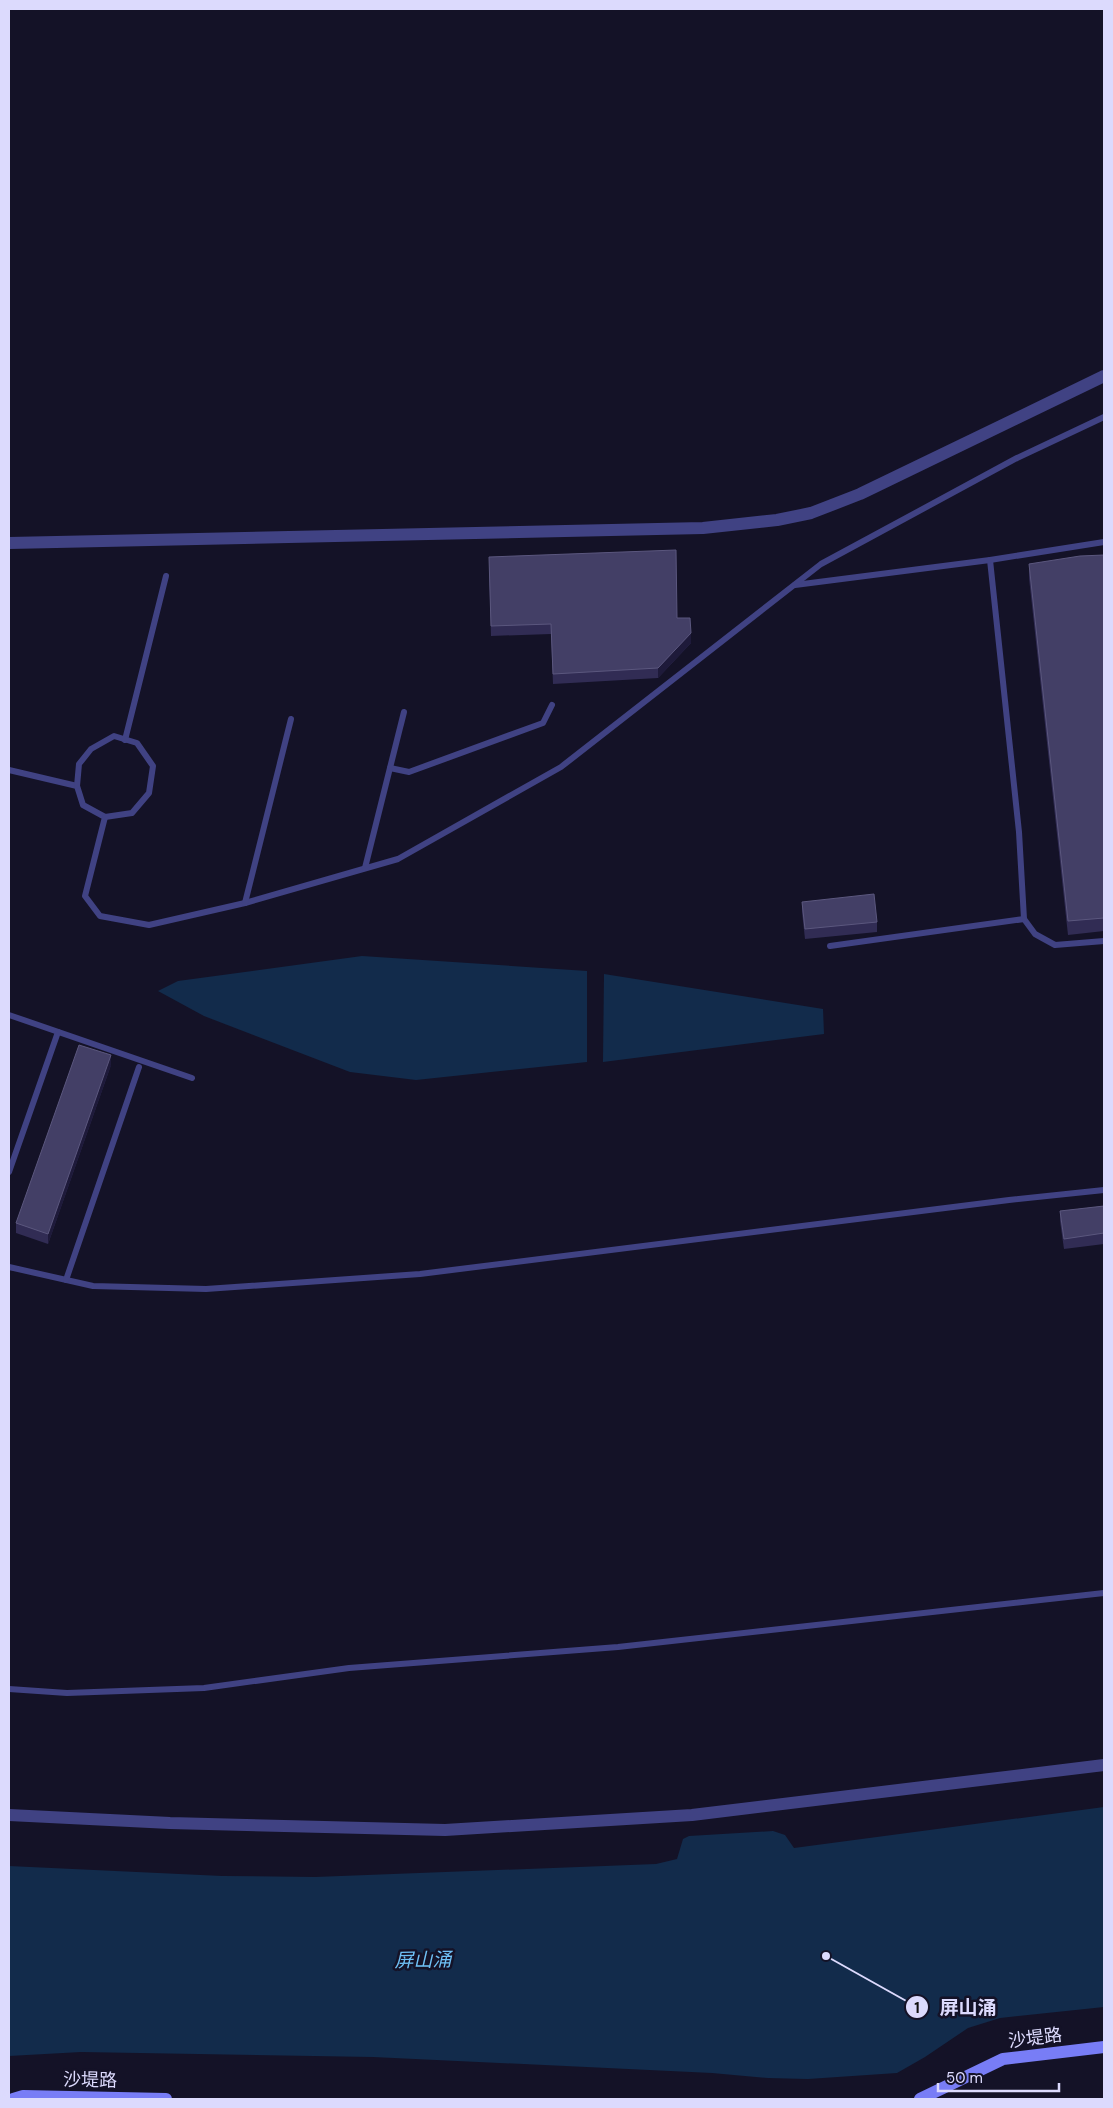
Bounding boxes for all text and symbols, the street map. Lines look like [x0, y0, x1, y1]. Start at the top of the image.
water label: 屏山涌 [394, 1947, 454, 1973]
callout: 屏山涌 [904, 1990, 1006, 2024]
text: 屏山涌 [939, 1995, 997, 2020]
text: 1 [914, 1998, 920, 2018]
street label: 沙堤路 [1007, 2023, 1063, 2053]
scale bar [938, 2060, 1059, 2092]
street label: 沙堤路 [63, 2068, 117, 2092]
text: 50 m [946, 2068, 983, 2088]

